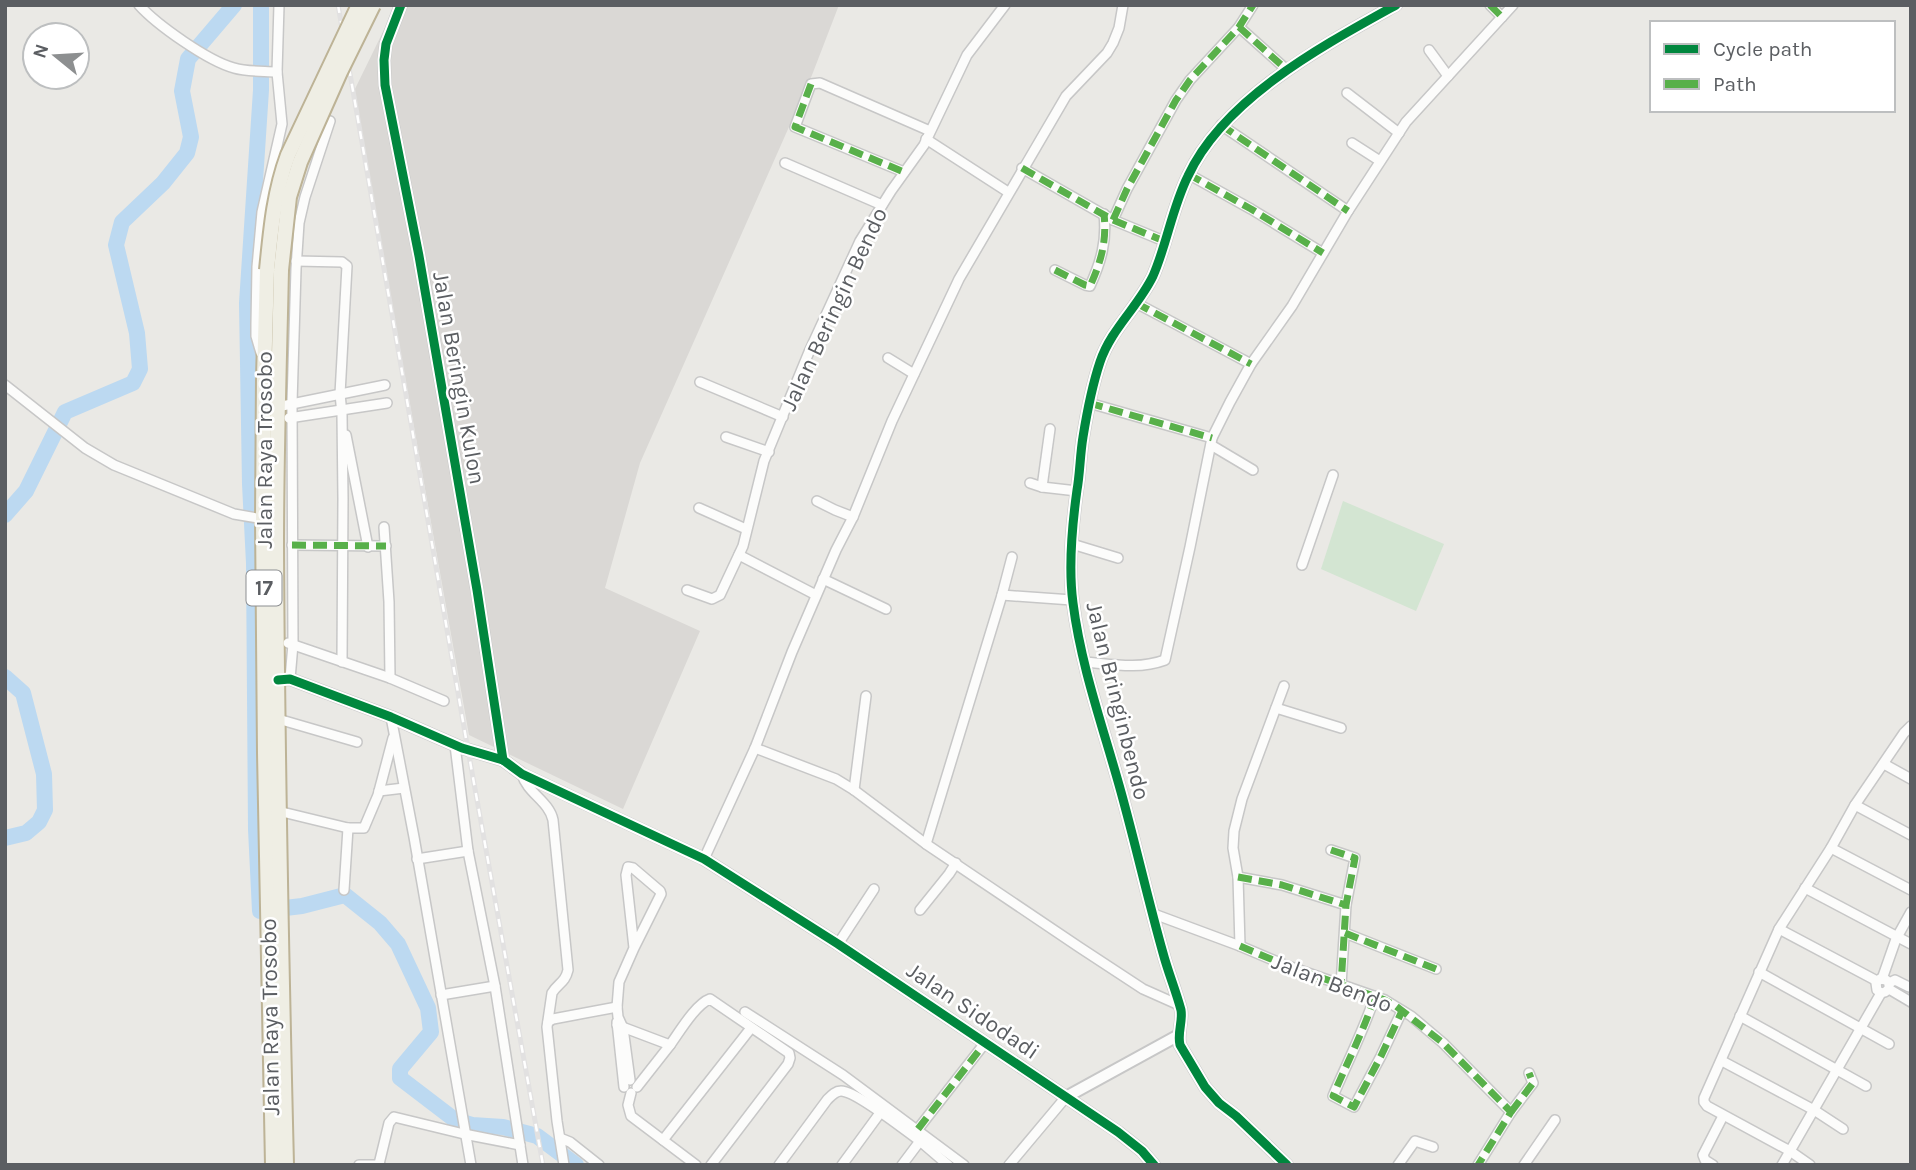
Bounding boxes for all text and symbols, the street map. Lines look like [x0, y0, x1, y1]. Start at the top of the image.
north arrow [21, 21, 91, 91]
legend [1650, 21, 1895, 112]
text: Cycle path [1713, 37, 1813, 61]
text: N [28, 41, 53, 61]
text: Path [1713, 72, 1757, 96]
street label: Jalan Beringin Bendo [775, 203, 893, 415]
street label: Jalan Beringin Kulon [427, 270, 491, 486]
street label: Jalan Raya Trosobo [251, 351, 278, 549]
road number: 17 [246, 570, 282, 606]
street label: Jalan Bringinbendo [1080, 599, 1156, 803]
street label: Jalan Raya Trosobo [255, 918, 285, 1116]
street label: Jalan Bendo [1268, 948, 1396, 1018]
street label: Jalan Sidodadi [902, 957, 1044, 1065]

